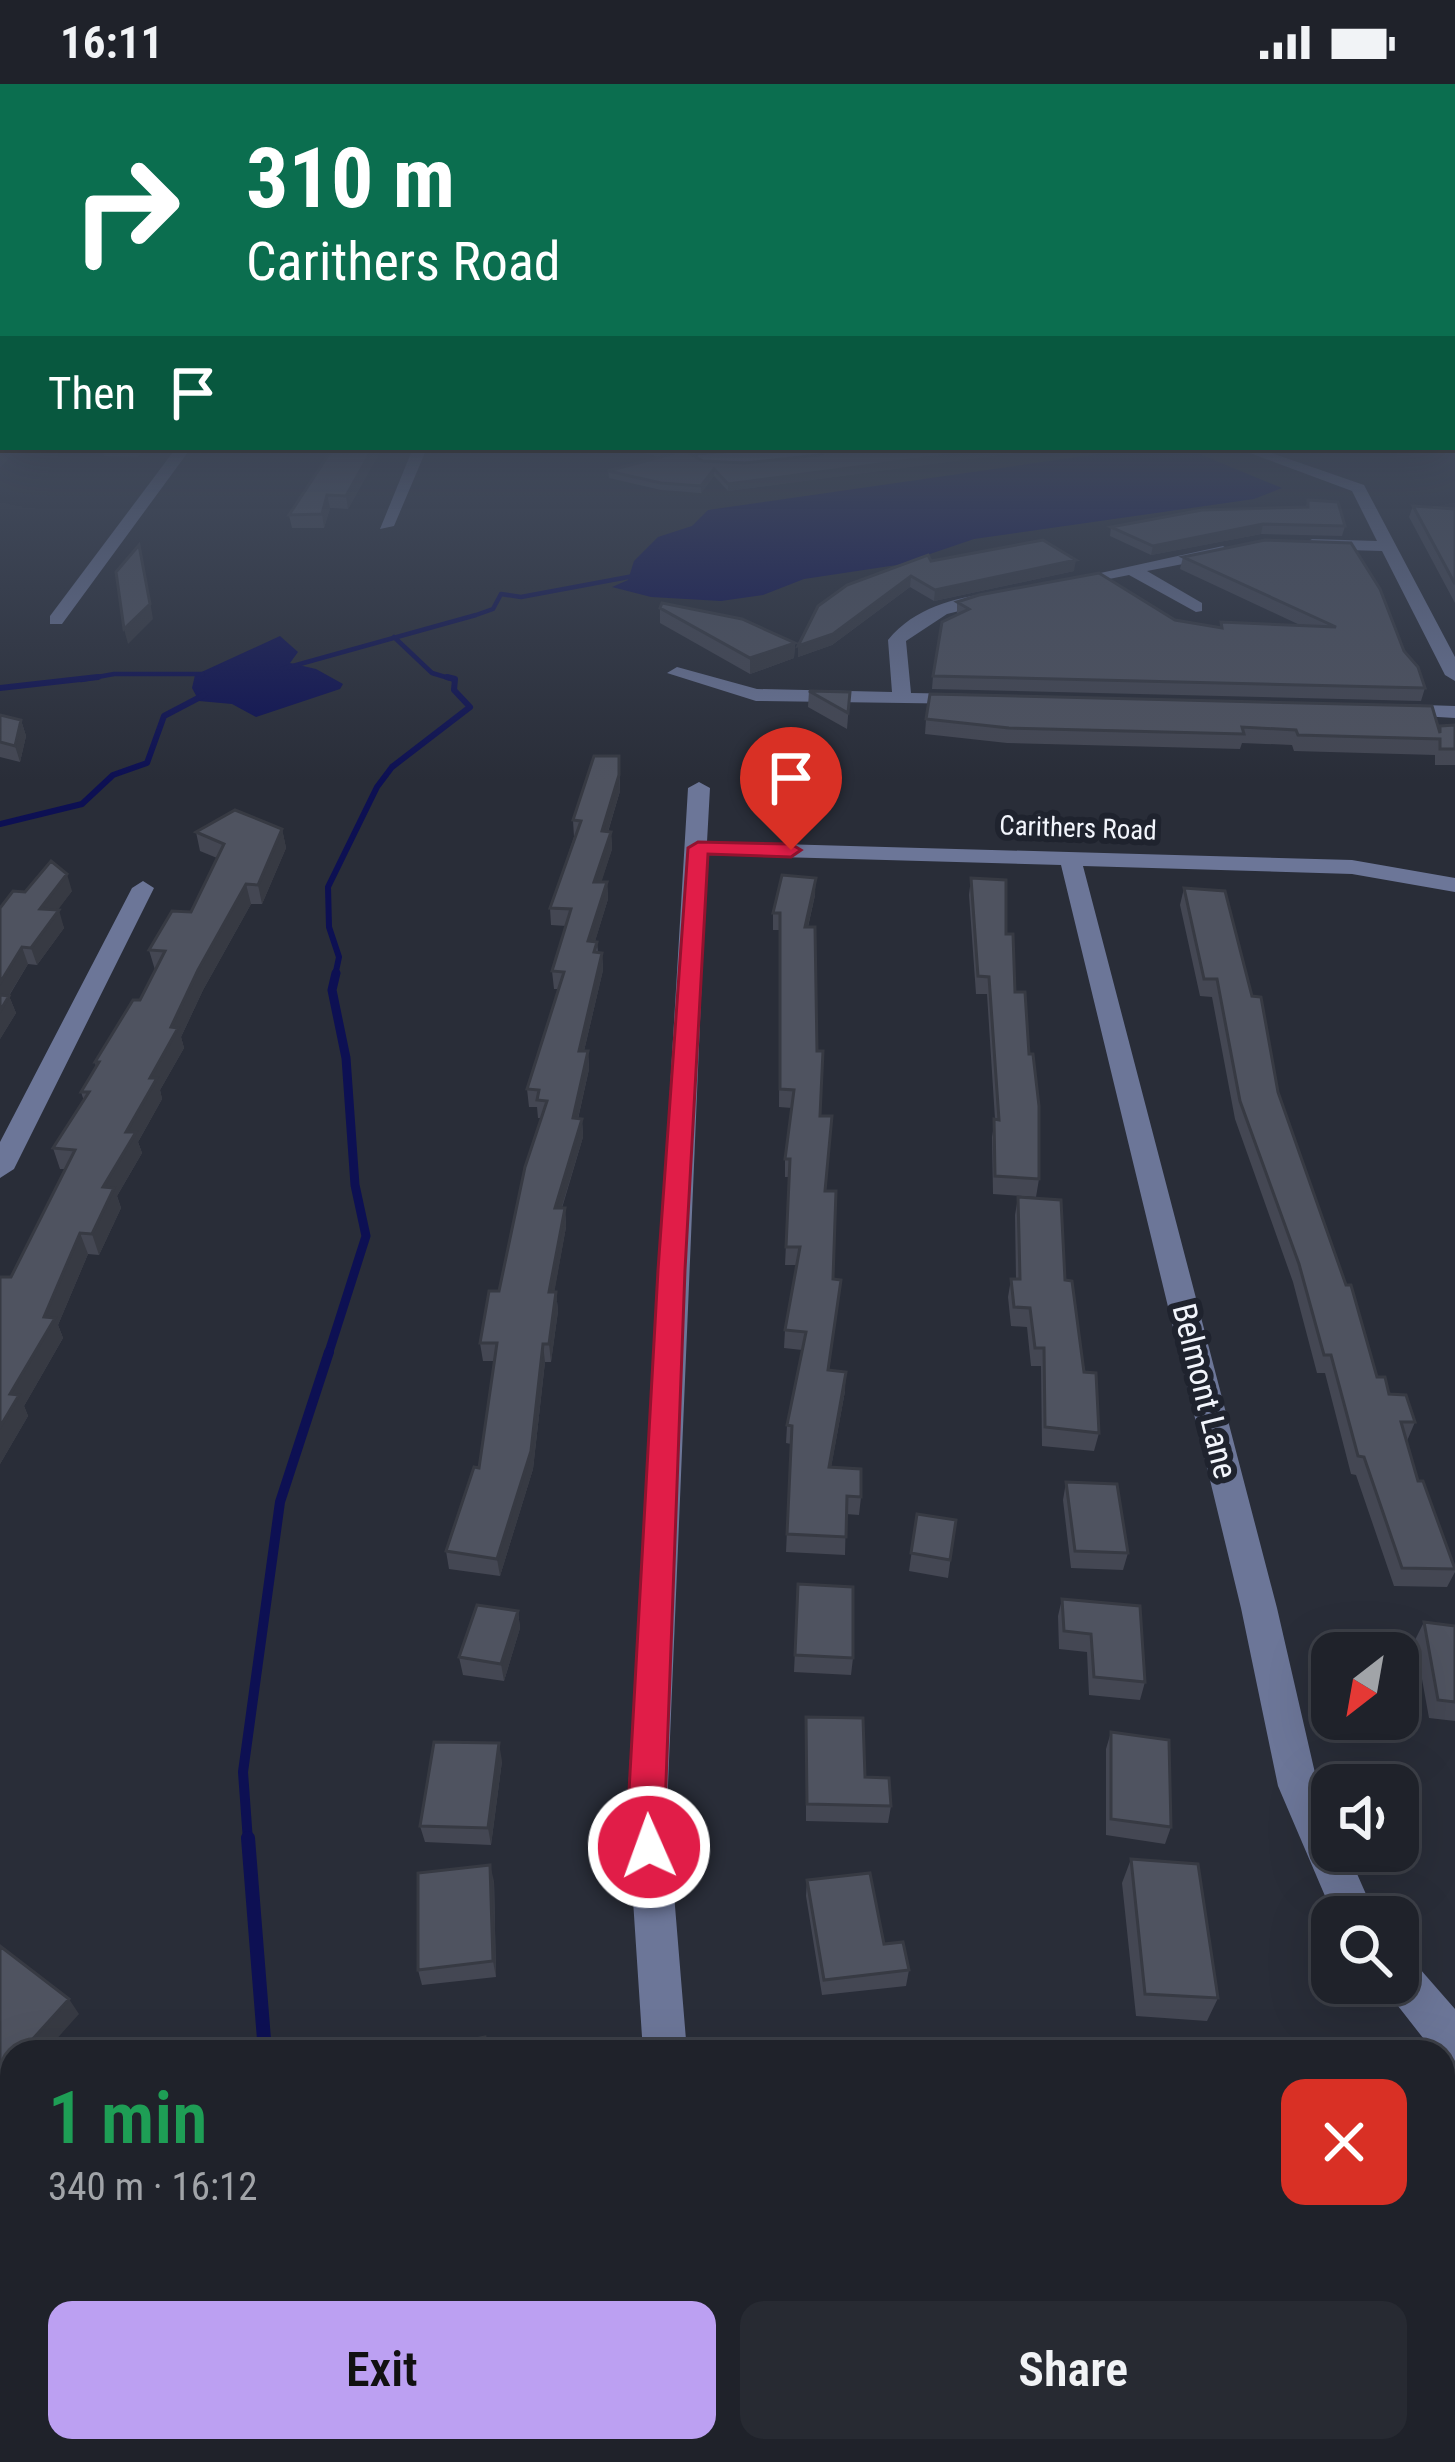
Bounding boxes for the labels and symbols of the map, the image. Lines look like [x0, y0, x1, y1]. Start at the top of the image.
pin [740, 727, 842, 850]
street label: Carithers Road [999, 809, 1157, 847]
street label: Belmont Lane [1164, 1300, 1246, 1482]
north arrow [1311, 1632, 1419, 1740]
position arrow [586, 1784, 712, 1910]

